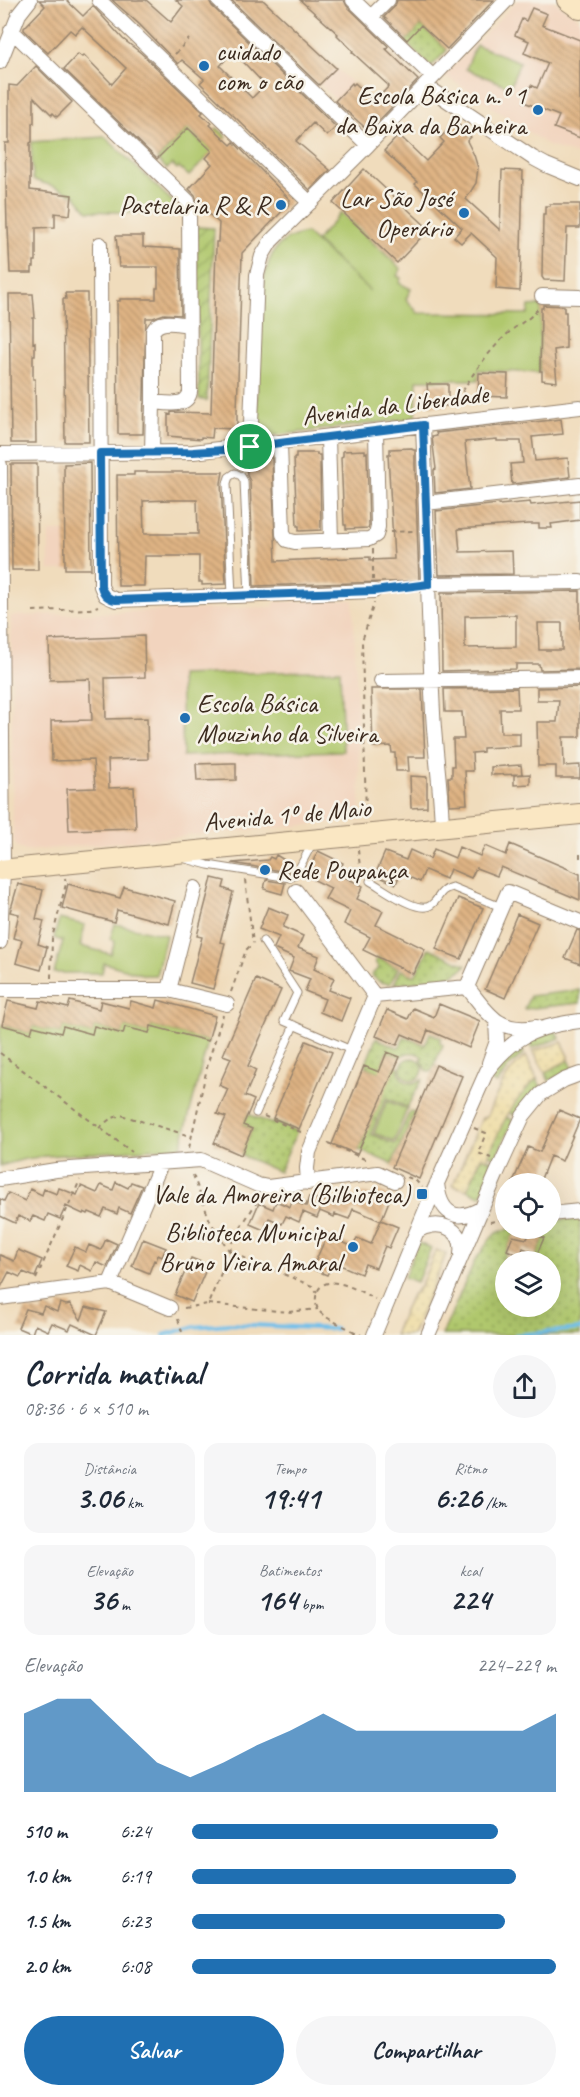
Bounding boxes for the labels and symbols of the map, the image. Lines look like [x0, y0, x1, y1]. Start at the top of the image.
place label: cuidado com o cão [216, 35, 304, 98]
marker: cuidado com o cão [197, 59, 211, 73]
place label: Escola Básica n.º 1 da Baixa da Banheira [335, 79, 528, 142]
marker: Escola Básica n.º 1 da Baixa da Banheira [531, 103, 545, 117]
place label: Lar São José Operário [340, 182, 456, 245]
place label: Pastelaria R & R [119, 189, 272, 222]
marker: Pastelaria R & R [274, 198, 288, 212]
marker: Lar São José Operário [457, 206, 471, 220]
street label: Avenida da Liberdade [300, 377, 491, 433]
pin [224, 421, 275, 472]
place label: Escola Básica Mouzinho da Silveira [197, 687, 380, 750]
marker: Escola Básica Mouzinho da Silveira [178, 711, 192, 725]
street label: Avenida 1º de Maio [202, 791, 374, 839]
place label: Rede Poupança [277, 854, 409, 887]
marker: Rede Poupança [258, 863, 272, 877]
place label: Vale da Amoreira (Bilbioteca) [152, 1178, 411, 1211]
marker: Vale da Amoreira (Bilbioteca) [415, 1187, 429, 1201]
place label: Biblioteca Municipal Bruno Vieira Amaral [160, 1216, 346, 1279]
marker: Biblioteca Municipal Bruno Vieira Amaral [346, 1240, 360, 1254]

